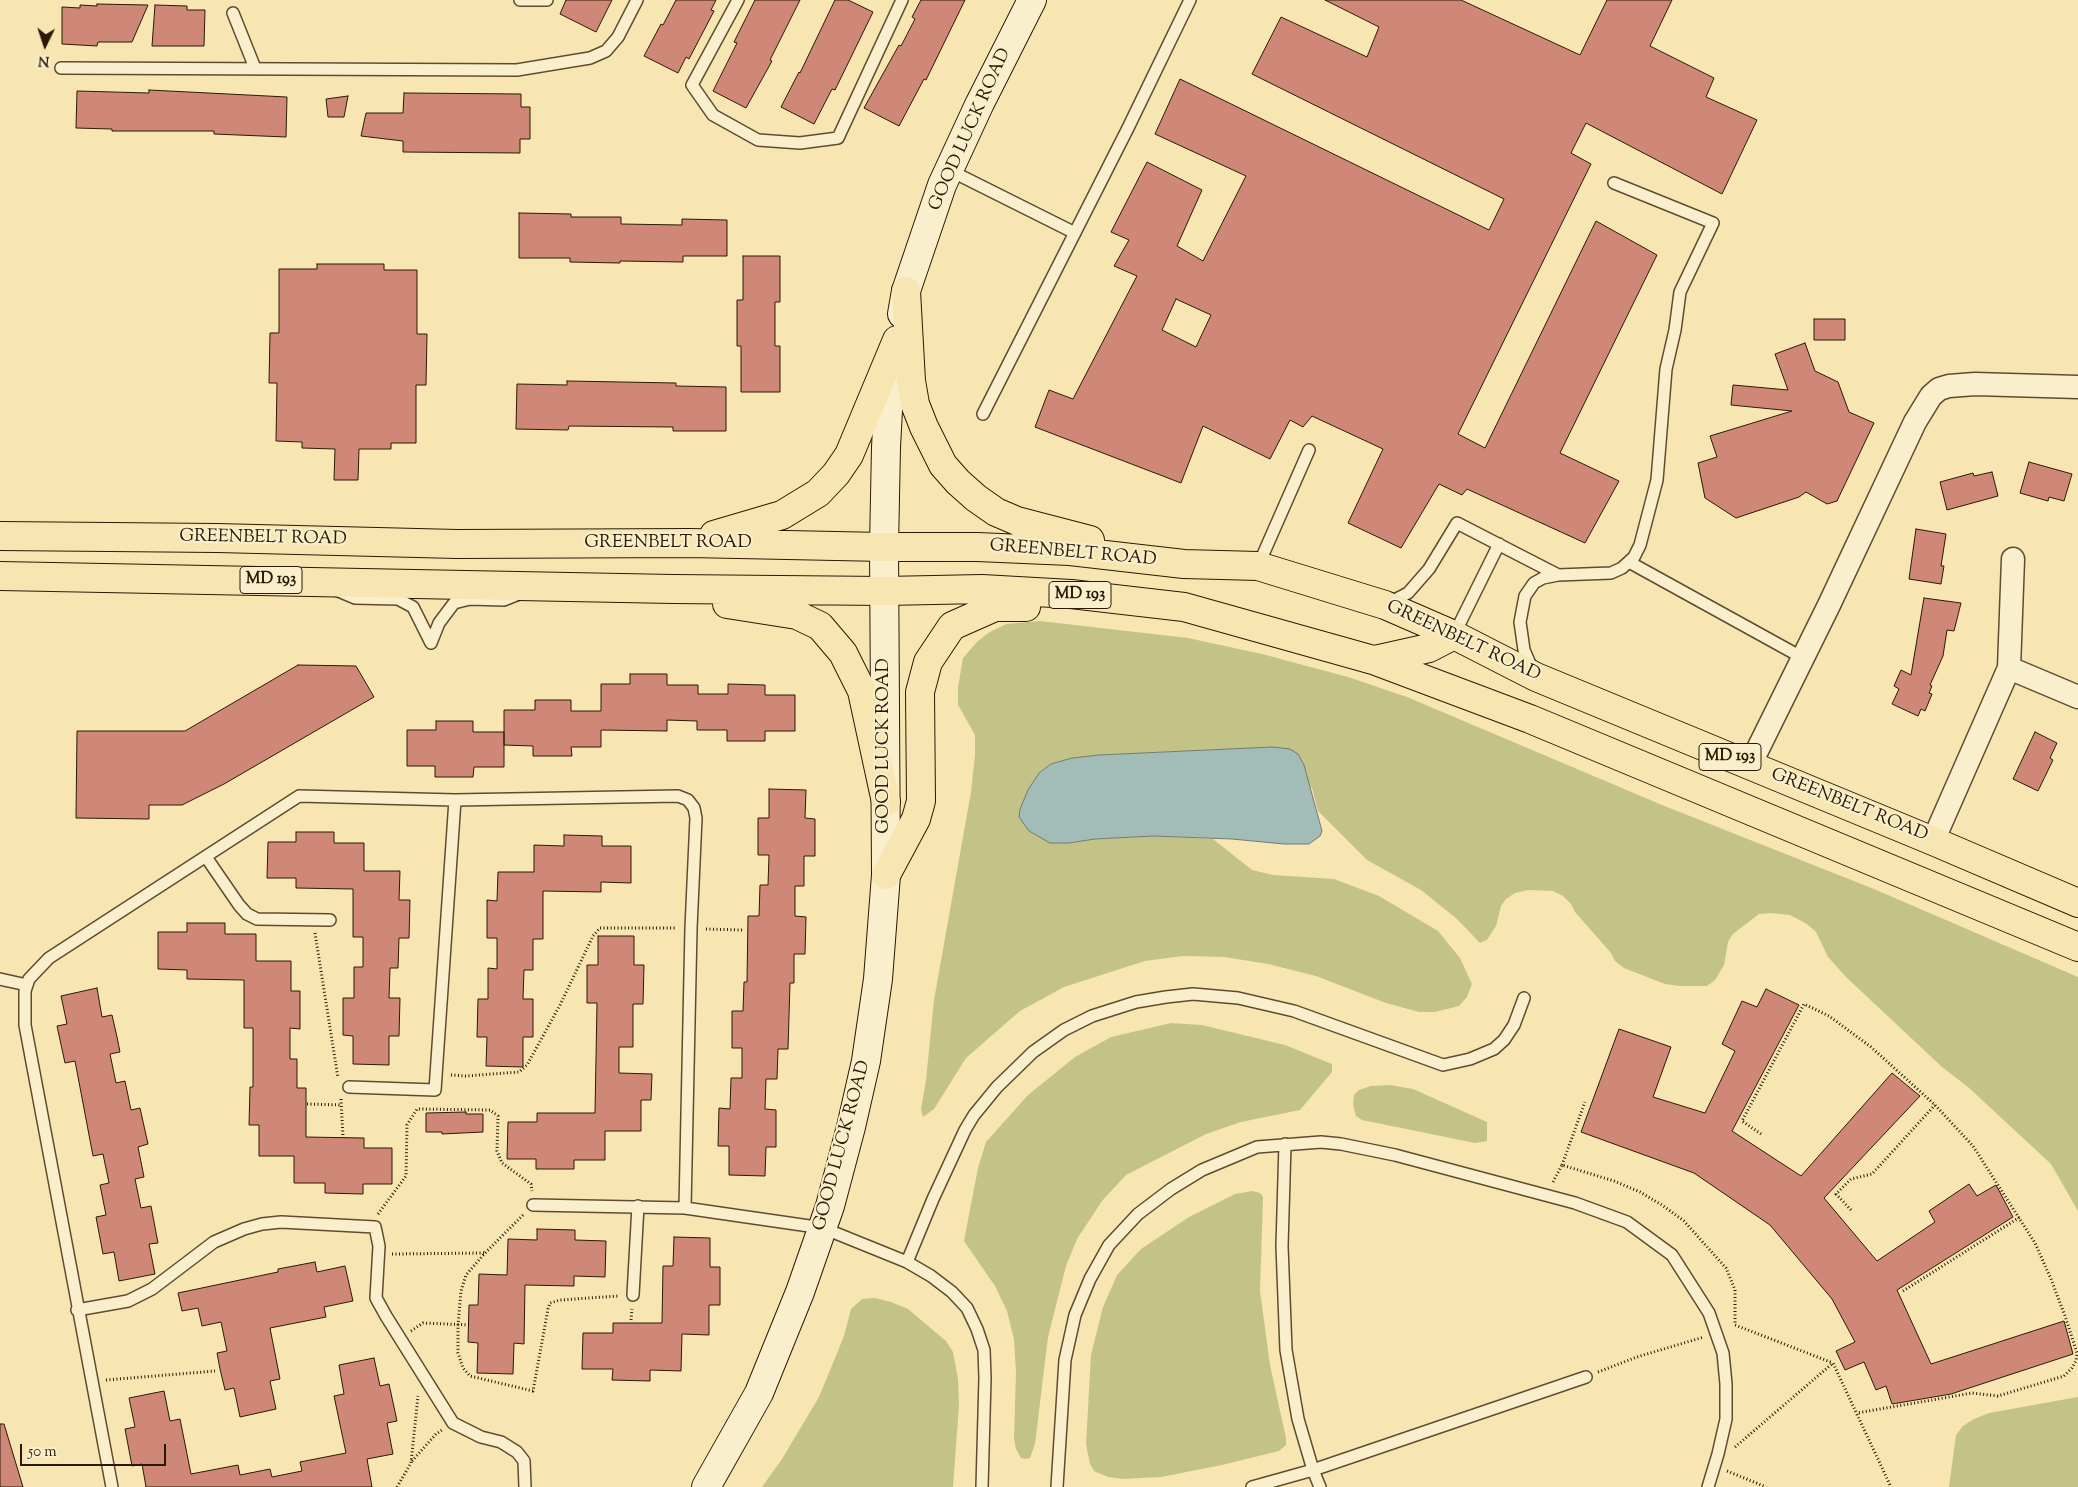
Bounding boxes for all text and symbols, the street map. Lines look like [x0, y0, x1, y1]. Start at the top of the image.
north arrow [20, 20, 70, 70]
street label: GOOD LUCK ROAD [925, 45, 1017, 215]
text: N [38, 50, 50, 70]
street label: GREENBELT ROAD [179, 527, 347, 551]
street label: GREENBELT ROAD [584, 533, 752, 555]
street label: GREENBELT ROAD [989, 536, 1157, 572]
road number: MD 193 [240, 566, 302, 594]
road number: MD 193 [1049, 582, 1111, 608]
street label: GREENBELT ROAD [1383, 597, 1543, 687]
street label: GOOD LUCK ROAD [874, 658, 896, 834]
road number: MD 193 [1699, 744, 1761, 770]
street label: GREENBELT ROAD [1767, 765, 1931, 847]
street label: GOOD LUCK ROAD [810, 1058, 876, 1234]
scale bar [22, 1434, 169, 1466]
text: 50 m [28, 1442, 57, 1463]

